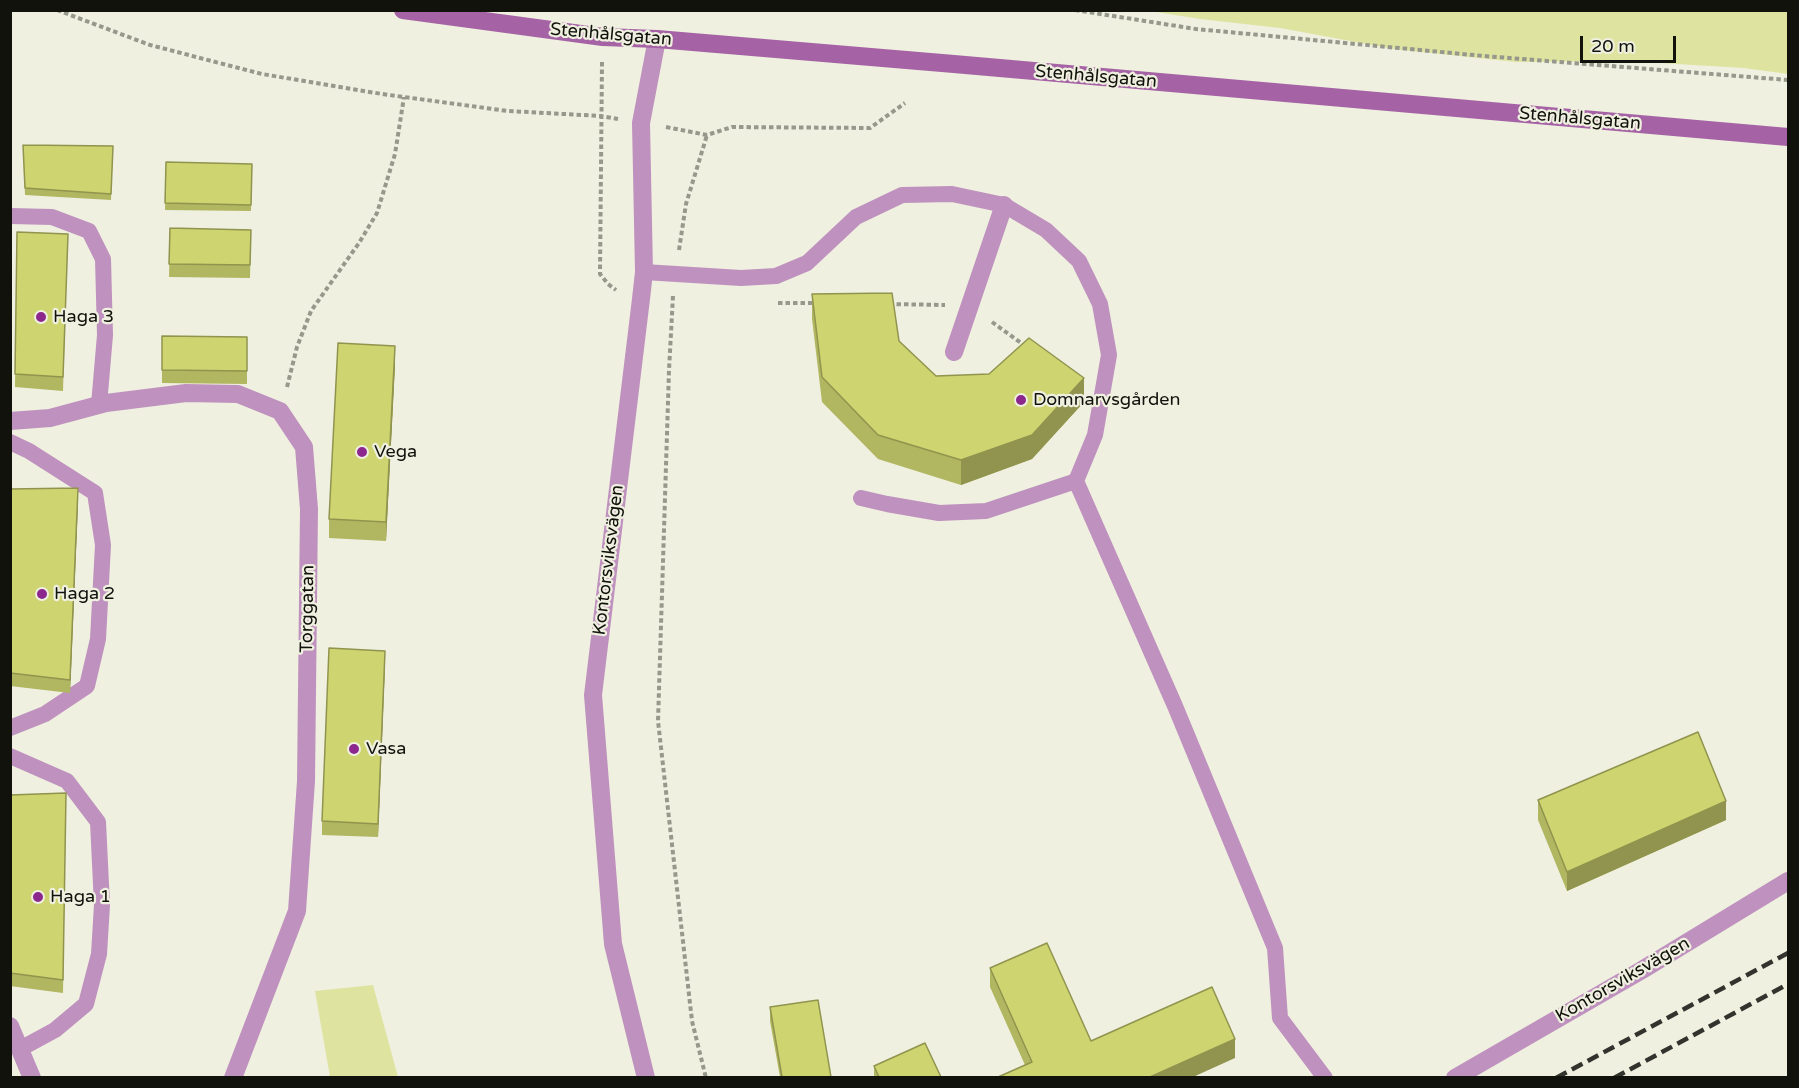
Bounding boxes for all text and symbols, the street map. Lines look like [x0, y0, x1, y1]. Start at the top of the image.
street label: Stenhålsgatan [549, 19, 673, 51]
scale bar [1583, 24, 1679, 62]
text: 20 m [1591, 35, 1635, 57]
street label: Stenhålsgatan [1034, 61, 1158, 93]
street label: Stenhålsgatan [1518, 103, 1642, 135]
place label: Haga 3 [53, 306, 114, 328]
marker: Haga 3 [34, 310, 48, 324]
place label: Domnarvsgården [1033, 389, 1180, 411]
marker: Domnarvsgården [1014, 393, 1028, 407]
place label: Vega [374, 441, 417, 463]
marker: Vega [355, 445, 369, 459]
street label: Kontorsviksvägen [589, 484, 629, 636]
street label: Torggatan [296, 565, 320, 653]
place label: Haga 2 [54, 583, 115, 605]
marker: Haga 2 [35, 587, 49, 601]
place label: Vasa [366, 738, 406, 760]
marker: Vasa [347, 742, 361, 756]
place label: Haga 1 [50, 886, 111, 908]
marker: Haga 1 [31, 890, 45, 904]
street label: Kontorsviksvägen [1552, 933, 1694, 1027]

